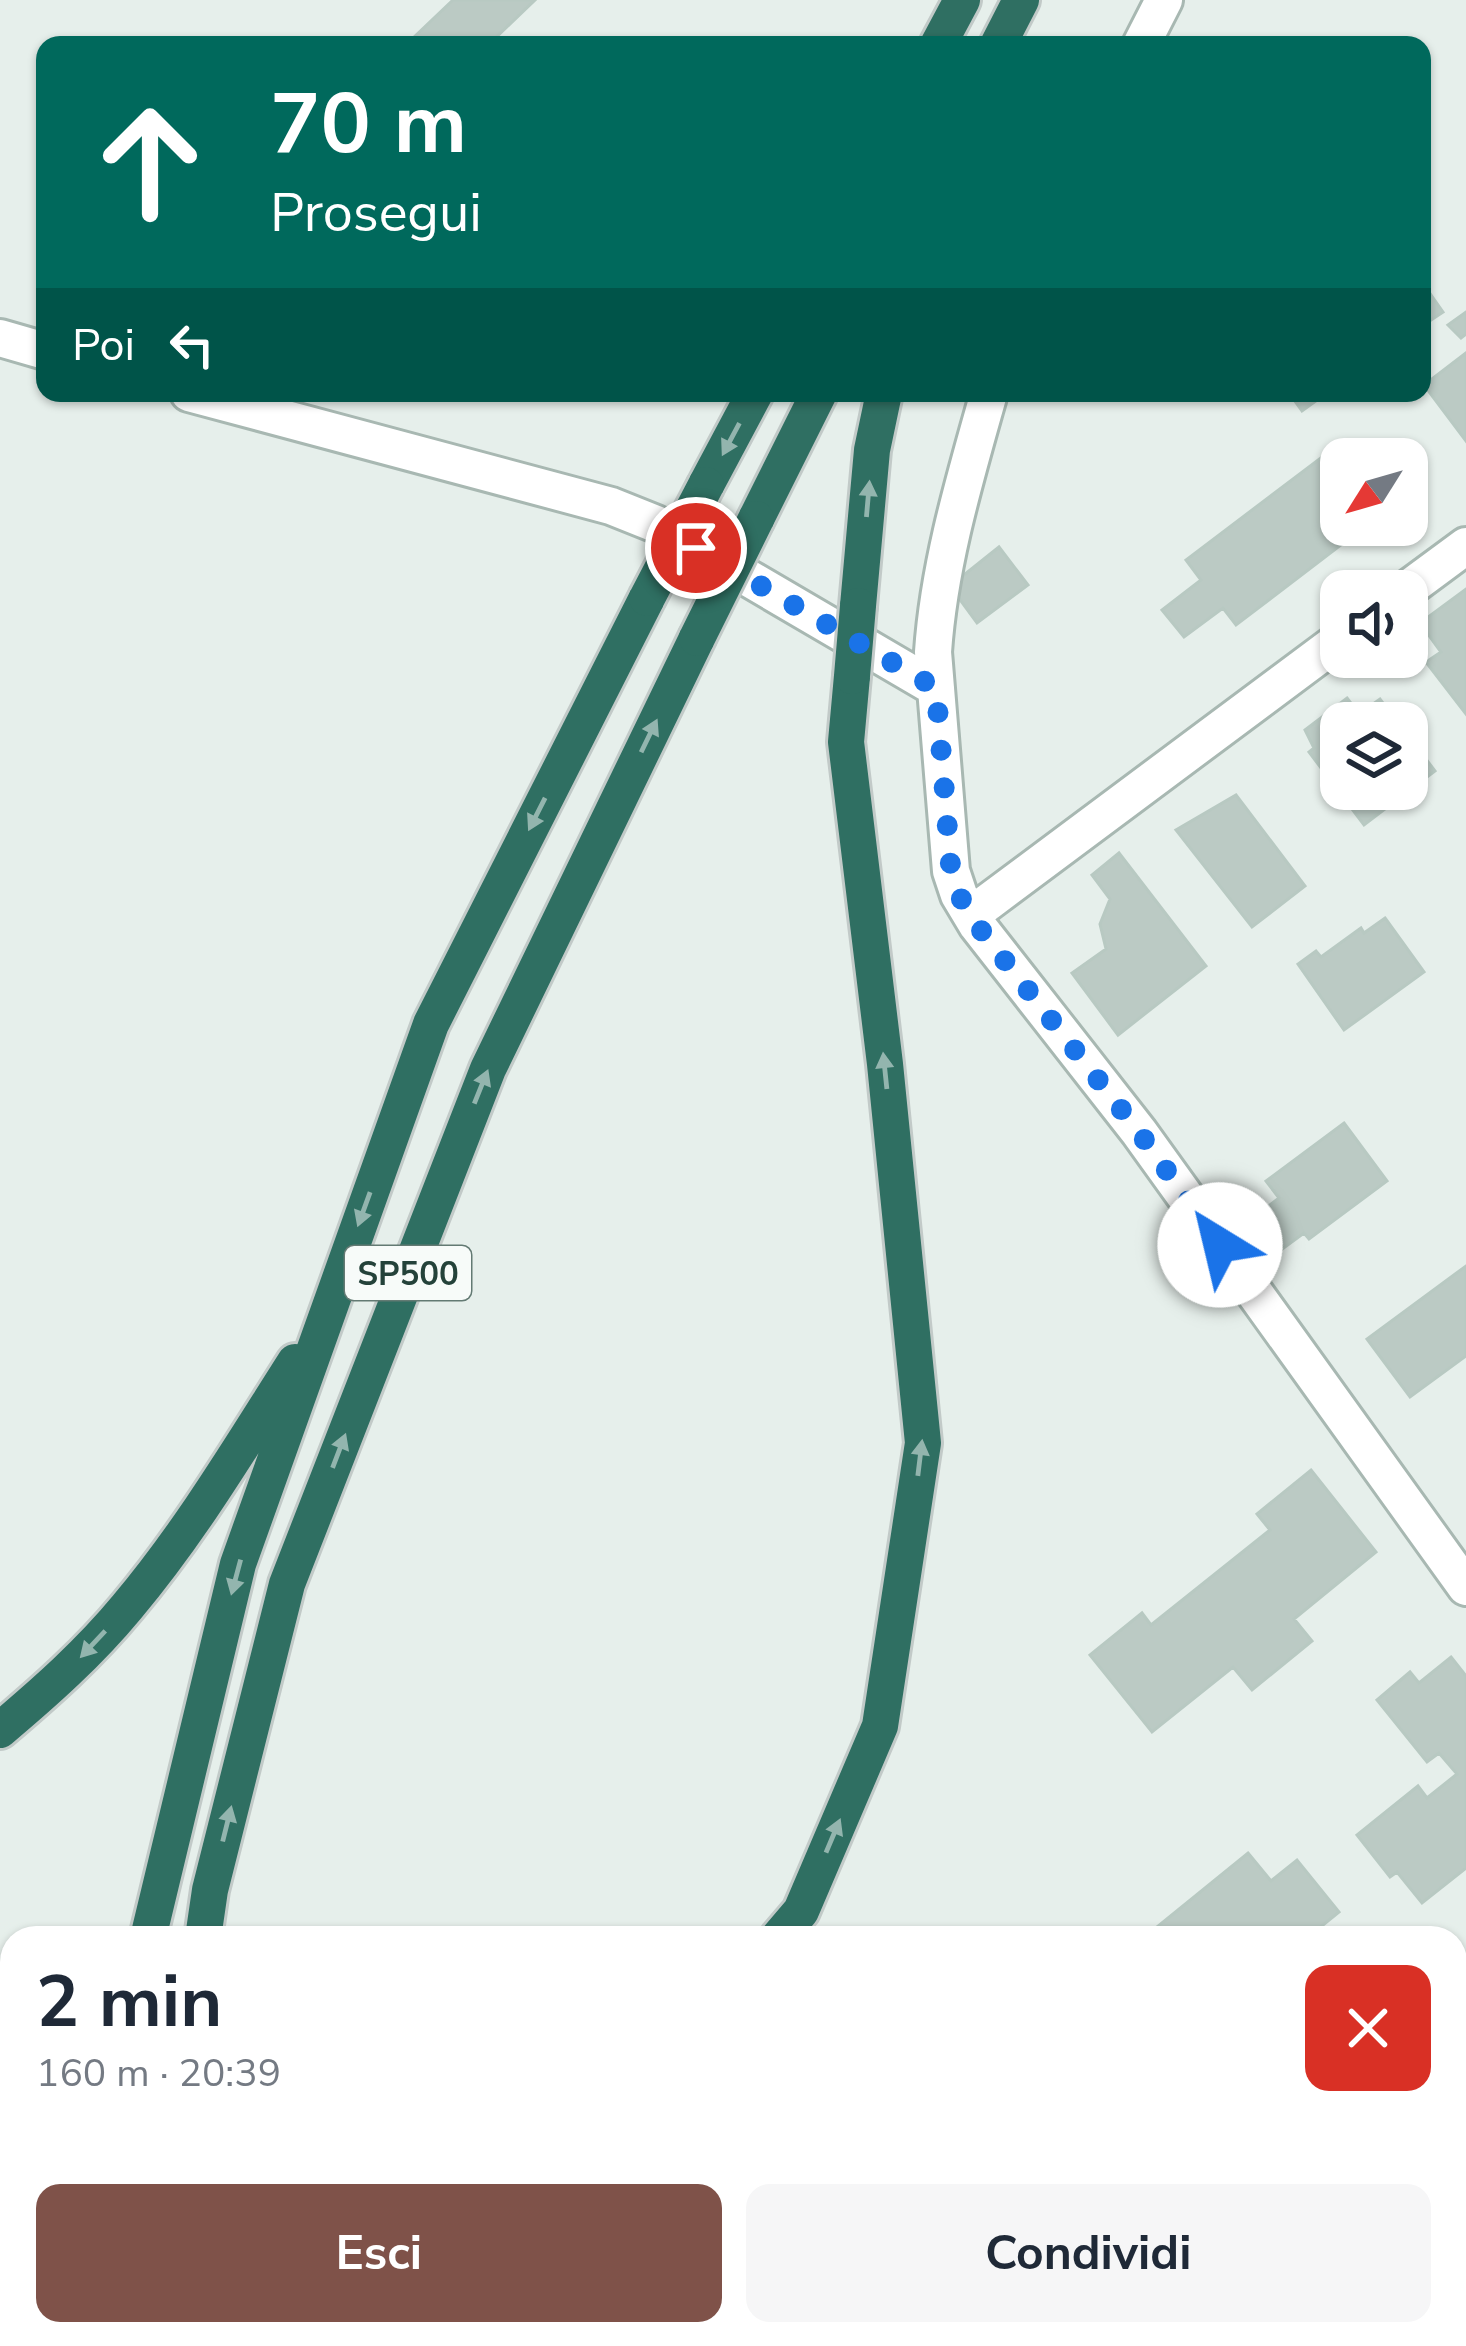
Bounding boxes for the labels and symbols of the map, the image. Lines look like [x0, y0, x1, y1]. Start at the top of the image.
one-way arrow [721, 422, 741, 456]
north arrow [1320, 438, 1428, 546]
one-way arrow [859, 480, 878, 517]
pin [645, 497, 747, 599]
one-way arrow [639, 718, 659, 753]
one-way arrow [528, 797, 548, 832]
one-way arrow [875, 1051, 894, 1089]
one-way arrow [472, 1069, 491, 1105]
position arrow [1157, 1182, 1283, 1308]
one-way arrow [354, 1192, 372, 1228]
road number: SP500 [345, 1246, 471, 1300]
one-way arrow [330, 1432, 349, 1468]
one-way arrow [911, 1439, 930, 1477]
one-way arrow [225, 1559, 244, 1596]
one-way arrow [80, 1629, 107, 1658]
one-way arrow [218, 1805, 237, 1842]
one-way arrow [824, 1817, 843, 1853]

